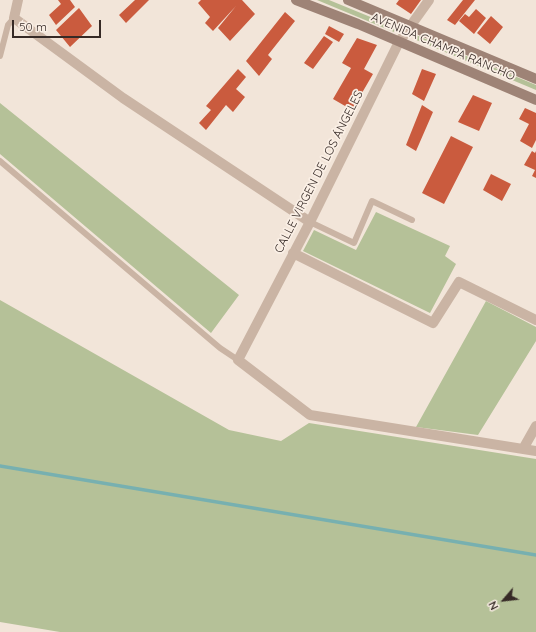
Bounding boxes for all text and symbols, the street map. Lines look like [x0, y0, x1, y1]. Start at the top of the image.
street label: AVENIDA CHAMPA RANCHO [369, 10, 517, 84]
scale bar [14, 12, 103, 38]
text: 50 m [19, 19, 47, 34]
street label: CALLE VIRGEN DE LOS ÁNGELES [272, 88, 366, 256]
north arrow [484, 580, 524, 620]
text: N [485, 599, 501, 612]

